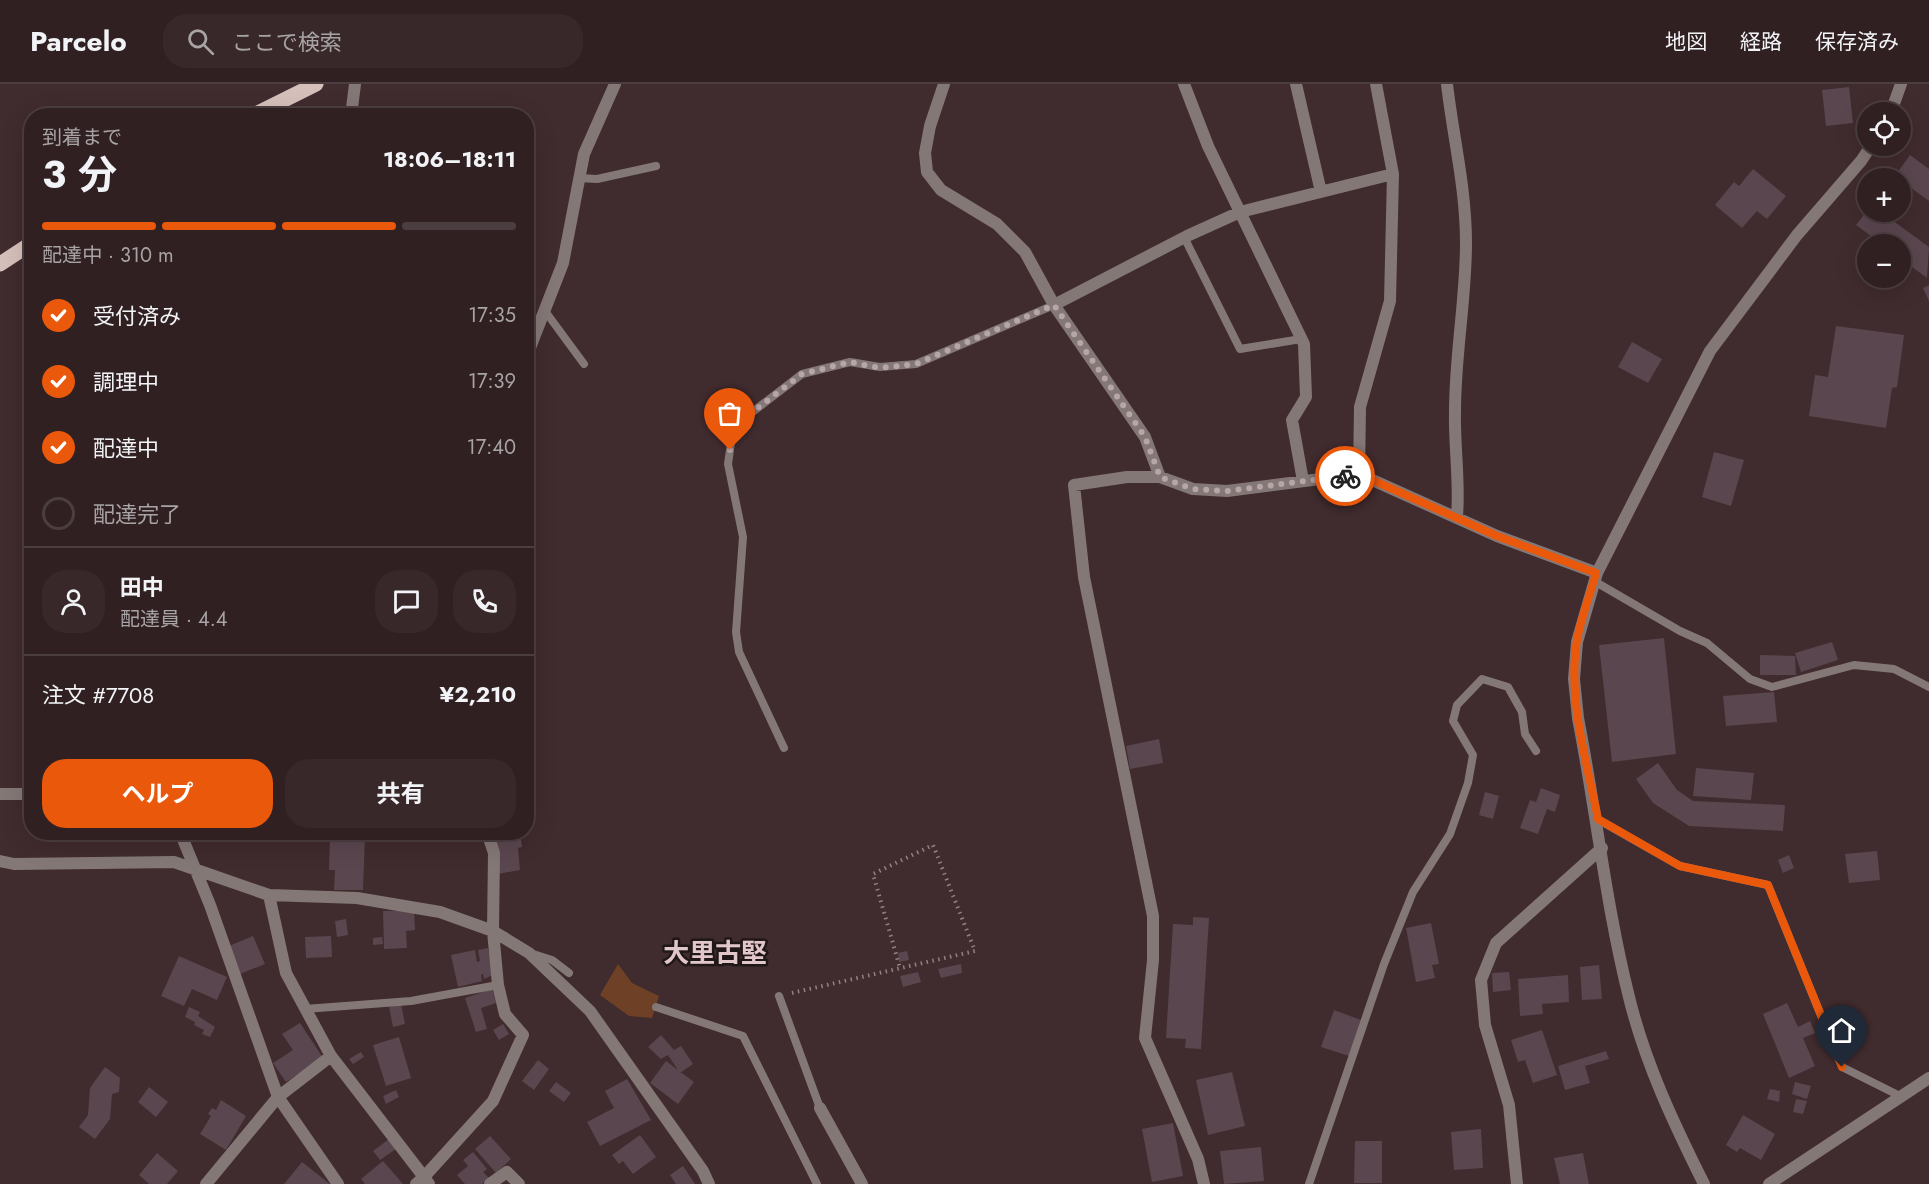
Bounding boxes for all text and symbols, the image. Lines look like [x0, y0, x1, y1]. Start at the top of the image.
search box [163, 14, 583, 68]
text: Parcelo [30, 21, 127, 62]
icon: search [184, 25, 217, 58]
text: ここで検索 [232, 26, 342, 58]
text: 地図 [1665, 27, 1707, 57]
text: 経路 [1740, 27, 1782, 57]
text: 保存済み [1815, 27, 1899, 57]
map controls [1857, 102, 1911, 288]
button: locate [1857, 102, 1911, 156]
text: 到着まで [42, 123, 122, 152]
text: 18:06–18:11 [383, 143, 516, 175]
text: 3 分 [42, 146, 117, 203]
button: + [1857, 168, 1911, 222]
button: − [1857, 234, 1911, 288]
text: 配達中 · 310 m [42, 241, 174, 270]
icon: check [42, 299, 75, 332]
text: 受付済み [93, 300, 181, 332]
text: 17:35 [468, 301, 516, 330]
icon: check [42, 365, 75, 398]
text: 調理中 [93, 366, 159, 398]
text: 17:39 [468, 367, 516, 396]
pin [704, 388, 755, 450]
icon: bag [713, 397, 746, 430]
icon: check [42, 431, 75, 464]
text: 配達中 [93, 432, 159, 464]
text: 17:40 [467, 433, 516, 462]
courier [1315, 446, 1375, 506]
icon: bike [1329, 460, 1362, 493]
text: 配達完了 [93, 498, 181, 530]
button: person [42, 570, 105, 633]
button: chat [375, 570, 438, 633]
button: phone [453, 570, 516, 633]
text: 田中 [120, 571, 164, 603]
text: 配達員 · 4.4 [120, 605, 227, 634]
text: ¥2,210 [440, 678, 516, 710]
text: 注文 #7708 [42, 679, 154, 711]
button: ヘルプ [42, 759, 273, 828]
button: 共有 [285, 759, 516, 828]
district label: 大里古堅 [663, 934, 767, 972]
pin [1816, 1005, 1867, 1067]
icon: home [1825, 1014, 1858, 1047]

